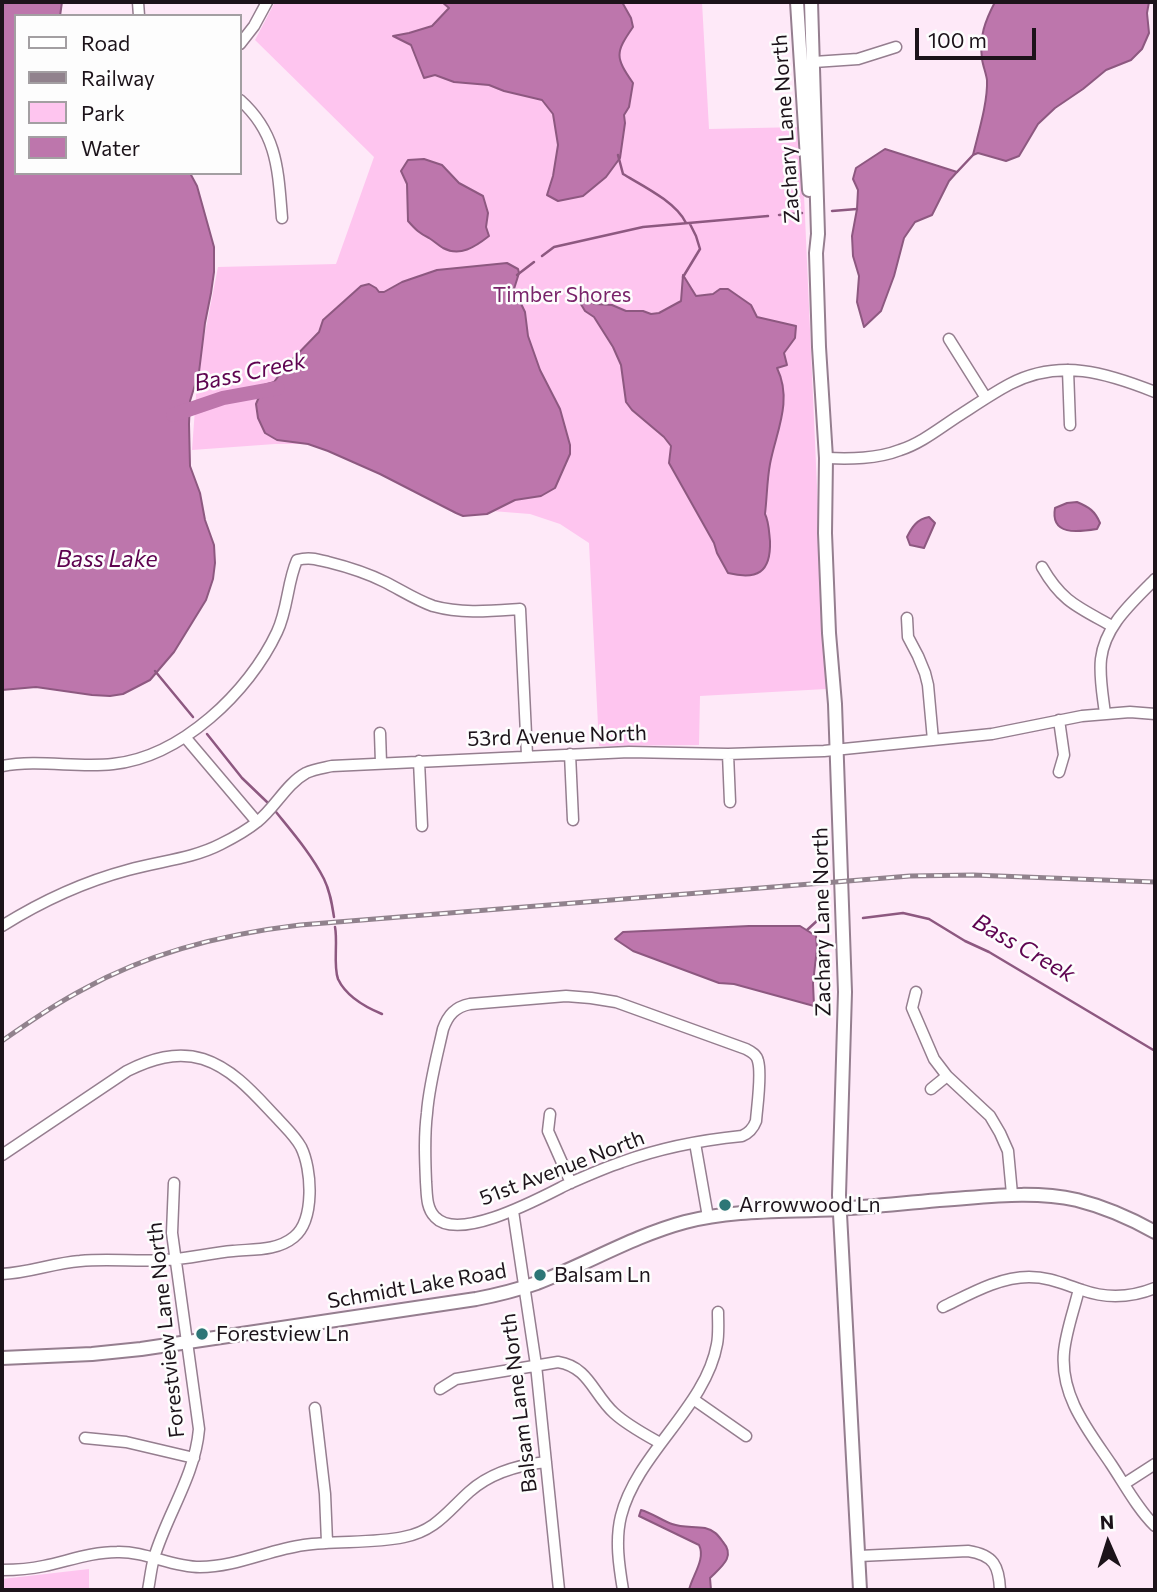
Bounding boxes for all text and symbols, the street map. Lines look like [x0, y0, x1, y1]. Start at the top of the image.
legend [14, 14, 242, 175]
scale bar [919, 14, 1040, 58]
text: 100 m [928, 27, 987, 52]
text: Road [81, 30, 130, 55]
street label: Zachary Lane North [767, 34, 805, 224]
text: Railway [81, 65, 155, 90]
text: Park [81, 100, 125, 125]
text: Water [81, 135, 140, 160]
park label: Timber Shores [493, 282, 631, 308]
water label: Bass Creek [192, 347, 308, 397]
water label: Bass Lake [56, 545, 158, 573]
street label: 53rd Avenue North [467, 720, 647, 752]
street label: Zachary Lane North [808, 827, 836, 1017]
water label: Bass Creek [968, 908, 1080, 988]
street label: 51st Avenue North [476, 1125, 648, 1211]
place label: Arrowwood Ln [739, 1192, 881, 1218]
marker: Arrowwood Ln [717, 1197, 733, 1213]
street label: Forestview Lane North [142, 1221, 190, 1439]
street label: Schmidt Lake Road [326, 1258, 508, 1314]
place label: Balsam Ln [554, 1262, 651, 1288]
marker: Balsam Ln [532, 1267, 548, 1283]
street label: Balsam Lane North [496, 1312, 542, 1494]
place label: Forestview Ln [216, 1321, 349, 1347]
marker: Forestview Ln [194, 1326, 210, 1342]
north arrow [1073, 1508, 1143, 1578]
text: N [1099, 1510, 1115, 1533]

